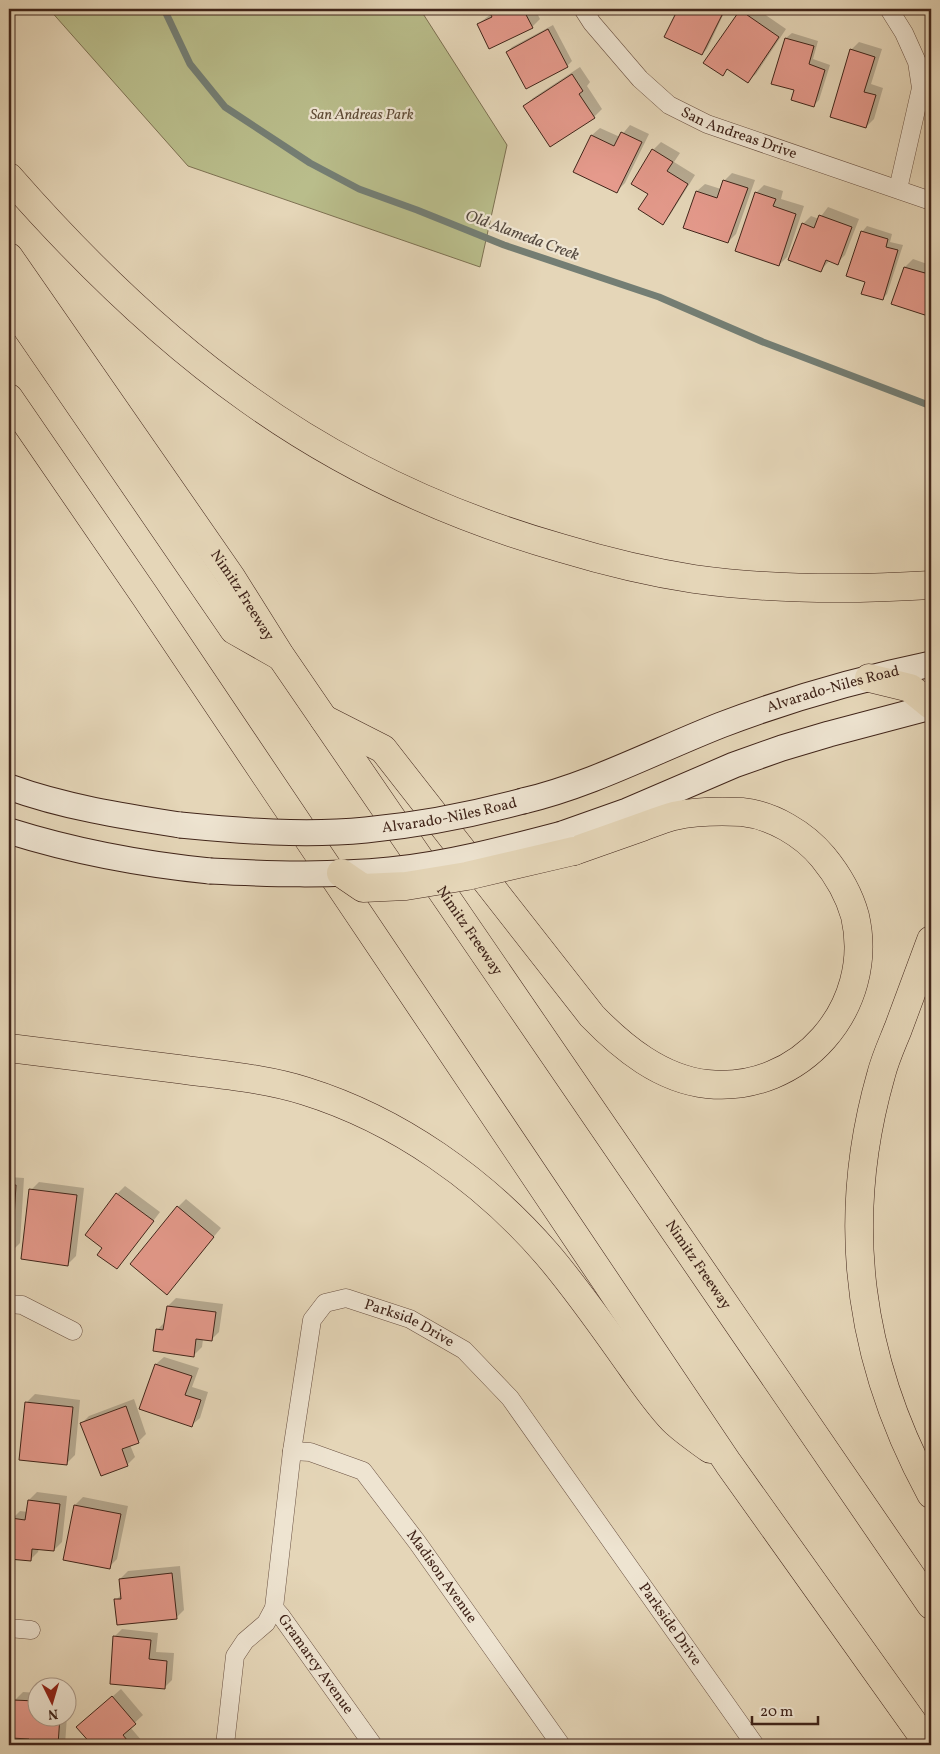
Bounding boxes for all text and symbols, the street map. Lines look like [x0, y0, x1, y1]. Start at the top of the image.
street label: San Andreas Drive [677, 102, 800, 165]
park label: San Andreas Park [310, 105, 414, 126]
water label: Old Alameda Creek [462, 205, 583, 267]
street label: Nimitz Freeway [205, 546, 279, 645]
street label: Alvarado-Niles Road [764, 661, 901, 718]
street label: Alvarado-Niles Road [381, 793, 519, 839]
street label: Nimitz Freeway [431, 882, 507, 980]
street label: Nimitz Freeway [660, 1216, 736, 1314]
street label: Parkside Drive [362, 1294, 458, 1353]
street label: Madison Avenue [401, 1526, 482, 1628]
street label: Parkside Drive [633, 1579, 706, 1670]
street label: Gramarcy Avenue [273, 1610, 358, 1719]
north arrow [28, 1676, 78, 1726]
scale bar [752, 1694, 819, 1726]
text: 20 m [760, 1702, 793, 1723]
text: N [47, 1704, 59, 1723]

